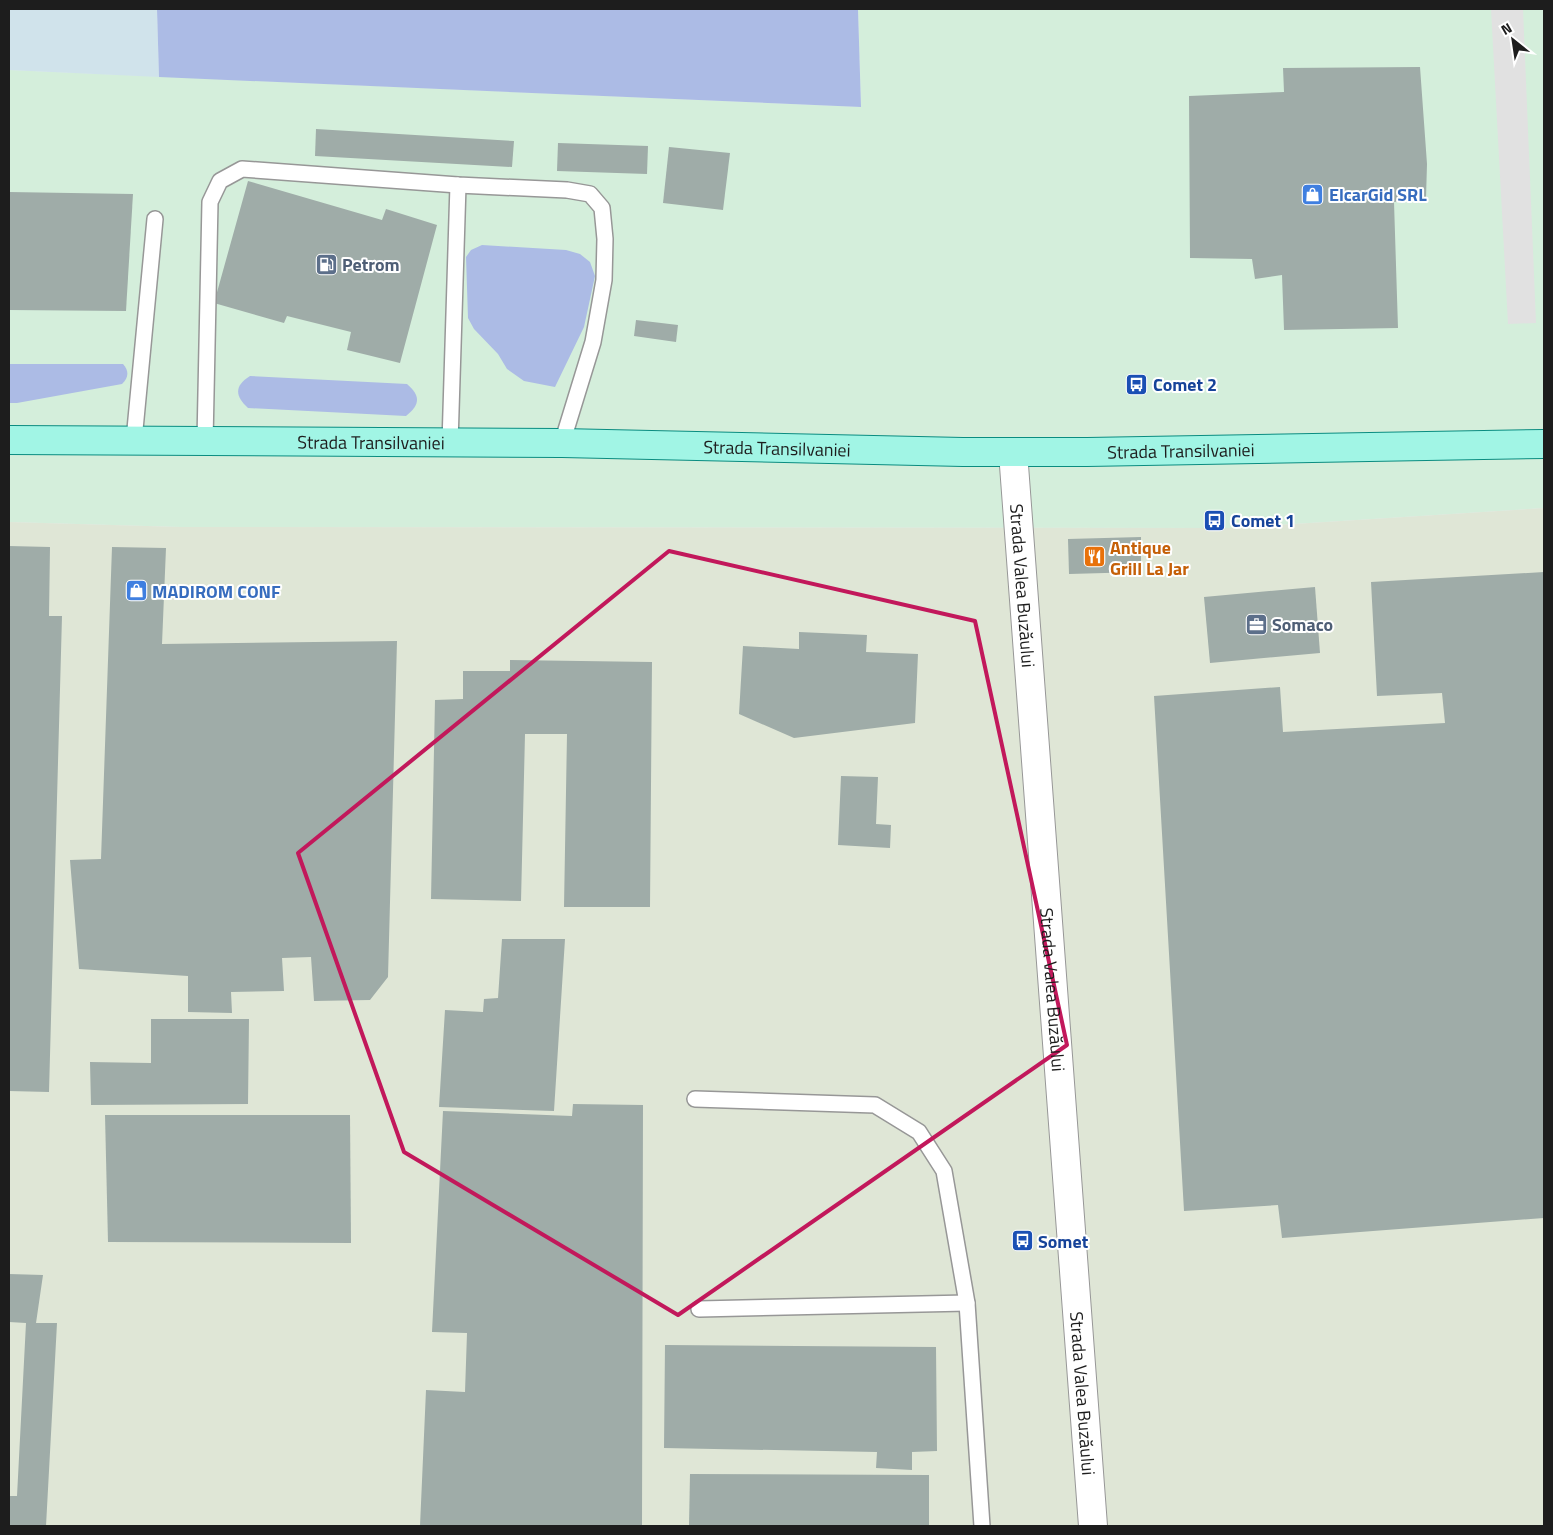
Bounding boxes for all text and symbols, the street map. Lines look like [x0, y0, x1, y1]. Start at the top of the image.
north arrow [1488, 15, 1538, 65]
text: N [1497, 17, 1516, 40]
place label: ElcarGid SRL [1329, 181, 1427, 208]
shop icon: ElcarGid SRL [1301, 182, 1325, 206]
place label: Petrom [342, 251, 400, 278]
fuel station icon: Petrom [314, 252, 338, 276]
place label: Comet 2 [1153, 371, 1217, 398]
bus stop icon: Comet 2 [1125, 372, 1149, 396]
street label: Strada Transilvaniei [297, 428, 445, 456]
street label: Strada Transilvaniei [703, 433, 851, 463]
street label: Strada Transilvaniei [1107, 436, 1255, 465]
street label: Strada Valea Buzăului [1003, 503, 1043, 669]
place label: Comet 1 [1231, 507, 1295, 534]
bus stop icon: Comet 1 [1203, 508, 1227, 532]
place label: Antique Grill La Jar [1110, 534, 1189, 582]
restaurant icon: Antique Grill La Jar [1082, 545, 1106, 569]
place label: MADIROM CONF [152, 578, 281, 605]
shop icon: MADIROM CONF [124, 579, 148, 603]
place label: Somaco [1272, 611, 1333, 638]
office icon: Somaco [1244, 612, 1268, 636]
street label: Strada Valea Buzăului [1033, 907, 1073, 1072]
place label: Somet [1038, 1228, 1089, 1255]
bus stop icon: Somet [1010, 1229, 1034, 1253]
street label: Strada Valea Buzăului [1064, 1311, 1103, 1476]

